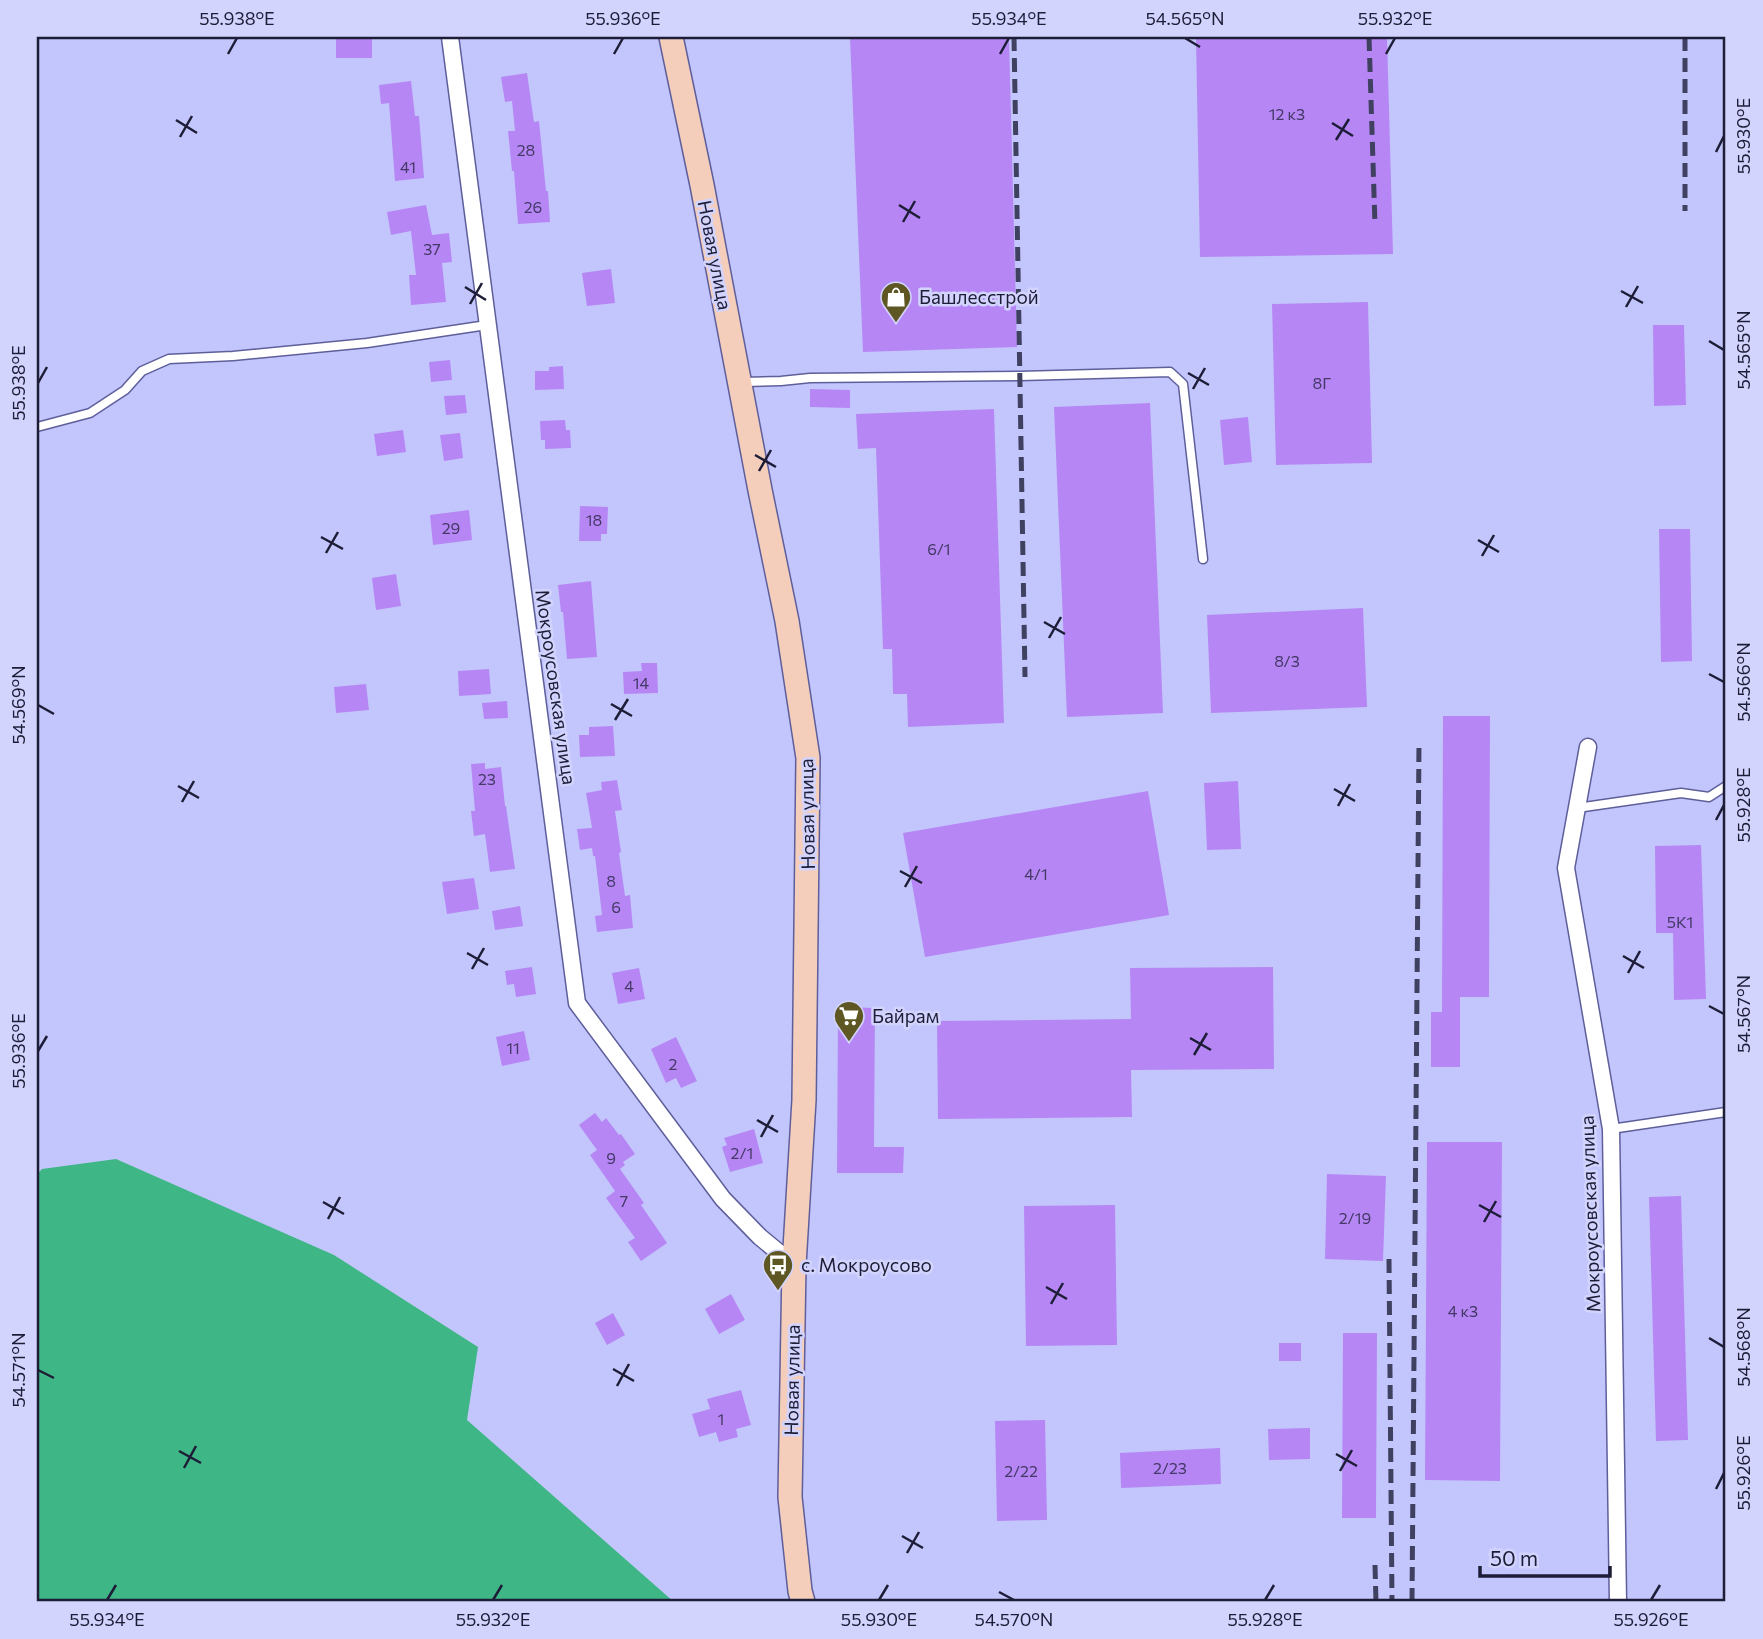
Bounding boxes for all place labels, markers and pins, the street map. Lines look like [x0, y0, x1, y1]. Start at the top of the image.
shop icon: Башлесстрой [879, 280, 913, 324]
place label: Башлесстрой [919, 285, 1039, 308]
supermarket icon: Байрам [832, 999, 866, 1043]
place label: Байрам [872, 1004, 939, 1027]
bus stop icon: с. Мокроусово [761, 1248, 795, 1292]
place label: с. Мокроусово [801, 1253, 932, 1276]

